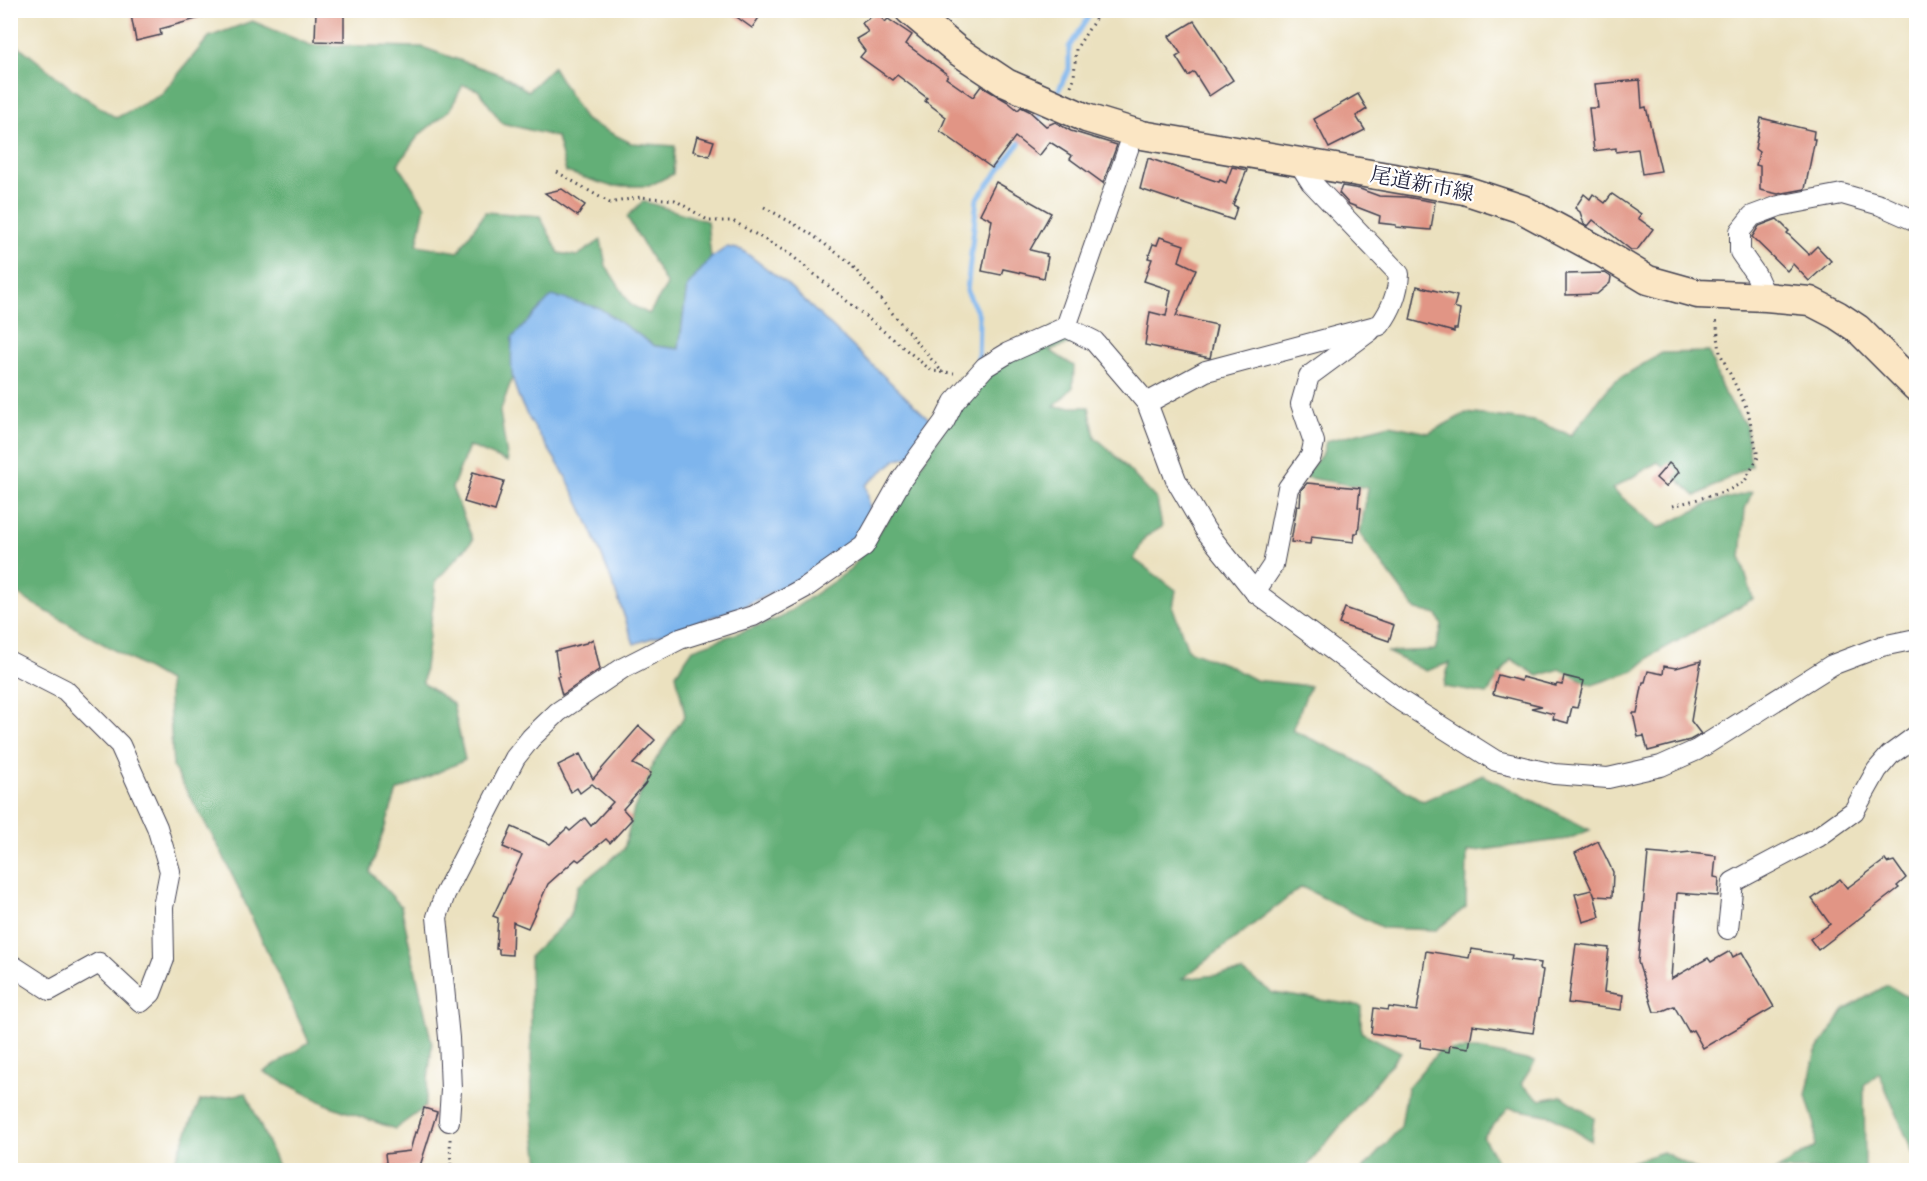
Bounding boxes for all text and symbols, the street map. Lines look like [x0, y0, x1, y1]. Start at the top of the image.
street label: 尾道新市線 [1368, 162, 1476, 209]

